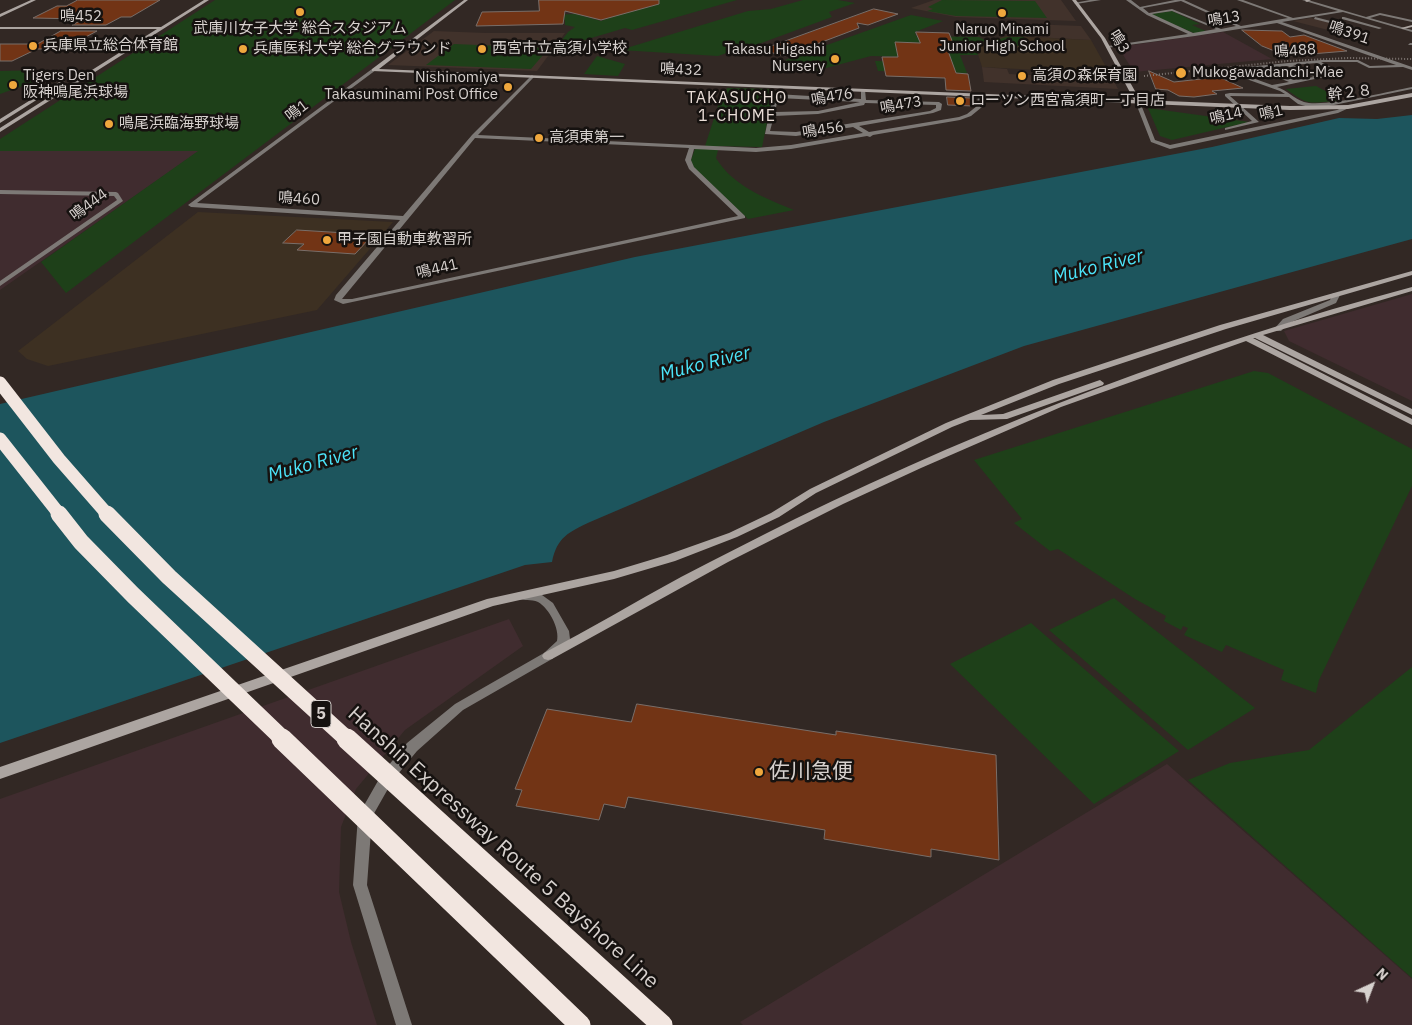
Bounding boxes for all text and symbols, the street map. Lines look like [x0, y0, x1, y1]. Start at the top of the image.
marker: 武庫川女子大学 総合スタジアム [294, 6, 306, 18]
marker: Naruo Minami Junior High School [996, 7, 1008, 19]
street label: 鳴452 [60, 8, 102, 26]
street label: 鳴13 [1206, 8, 1242, 30]
street label: 鳴391 [1326, 18, 1372, 48]
place label: 武庫川女子大学 総合スタジアム [193, 20, 407, 38]
place label: Naruo Minami Junior High School [939, 21, 1065, 56]
street label: 鳴3 [1105, 27, 1133, 57]
place label: 兵庫県立総合体育館 [43, 37, 178, 55]
marker: 兵庫県立総合体育館 [27, 40, 39, 52]
place label: 兵庫医科大学 総合グラウンド [253, 40, 452, 58]
place label: 西宮市立高須小学校 [492, 40, 627, 58]
place label: Takasu Higashi Nursery [724, 41, 825, 76]
street label: 鳴488 [1273, 41, 1317, 61]
marker: 兵庫医科大学 総合グラウンド [237, 43, 249, 55]
marker: 西宮市立高須小学校 [476, 43, 488, 55]
marker: Takasu Higashi Nursery [829, 53, 841, 65]
street label: 鳴432 [660, 60, 702, 80]
place label: Mukogawadanchi-Mae [1192, 64, 1343, 82]
marker: Mukogawadanchi-Mae [1174, 66, 1188, 80]
place label: Tigers Den 阪神鳴尾浜球場 [23, 67, 128, 102]
place label: 高須の森保育園 [1032, 67, 1137, 85]
place label: Nishinomiya Takasuminami Post Office [324, 69, 498, 104]
marker: 高須の森保育園 [1016, 70, 1028, 82]
marker: Tigers Den 阪神鳴尾浜球場 [7, 79, 19, 91]
marker: Nishinomiya Takasuminami Post Office [502, 81, 514, 93]
street label: 幹２８ [1327, 81, 1373, 105]
street label: 鳴476 [810, 84, 854, 110]
district label: TAKASUCHO 1-CHOME [686, 88, 788, 126]
street label: 鳴473 [879, 92, 923, 118]
place label: ローソン西宮高須町一丁目店 [970, 92, 1165, 110]
marker: ローソン西宮高須町一丁目店 [954, 95, 966, 107]
street label: 鳴1 [282, 97, 312, 125]
street label: 鳴1 [1257, 102, 1285, 124]
street label: 鳴14 [1208, 104, 1244, 128]
place label: 鳴尾浜臨海野球場 [119, 115, 239, 133]
marker: 鳴尾浜臨海野球場 [103, 118, 115, 130]
street label: 鳴456 [801, 118, 845, 142]
place label: 高須東第一 [549, 129, 624, 147]
marker: 高須東第一 [533, 132, 545, 144]
street label: 鳴444 [67, 185, 111, 225]
street label: 鳴460 [278, 189, 320, 209]
place label: 甲子園自動車教習所 [337, 231, 472, 249]
marker: 甲子園自動車教習所 [321, 234, 333, 246]
water label: Muko River [1050, 245, 1146, 289]
street label: 鳴441 [415, 256, 459, 282]
water label: Muko River [657, 342, 753, 386]
water label: Muko River [265, 441, 361, 487]
road number: 5 [311, 701, 331, 728]
street label: Hanshin Expressway Route 5 Bayshore Line [342, 702, 664, 994]
place label: 佐川急便 [769, 759, 853, 785]
marker: 佐川急便 [753, 766, 765, 778]
north arrow [1347, 960, 1397, 1010]
text: N [1372, 964, 1392, 984]

